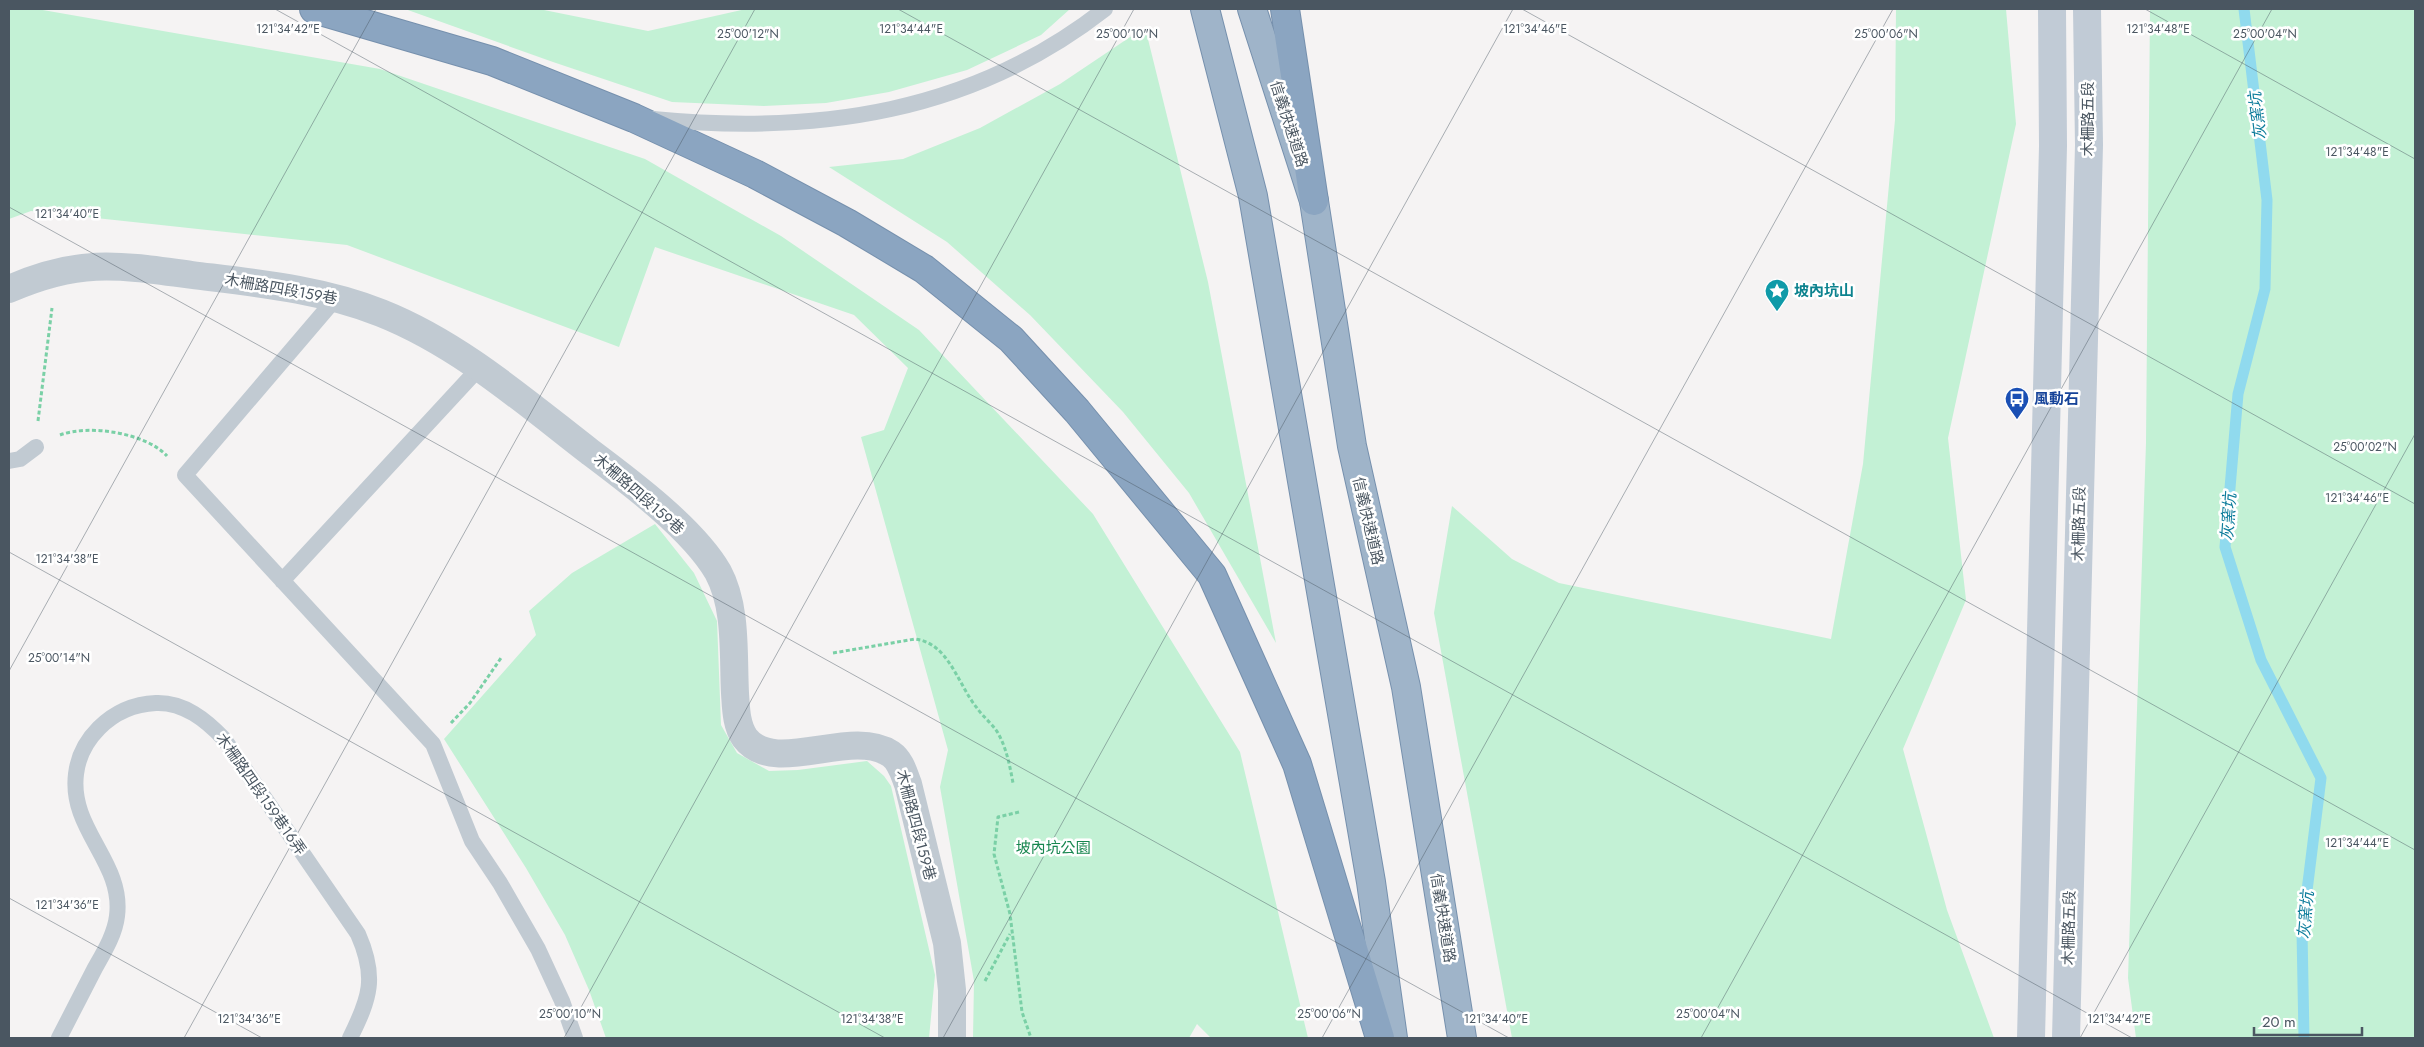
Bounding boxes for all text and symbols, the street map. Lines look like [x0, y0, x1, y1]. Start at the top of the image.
text: 121°34'42"E [256, 20, 320, 38]
text: 121°34'44"E [879, 20, 943, 38]
text: 121°34'46"E [1503, 20, 1567, 38]
text: 121°34'48"E [2126, 20, 2190, 38]
text: 25°00'12"N [717, 25, 779, 43]
text: 25°00'10"N [1096, 25, 1158, 43]
text: 25°00'06"N [1854, 25, 1918, 43]
text: 25°00'04"N [2233, 25, 2297, 43]
street label: 信義快速道路 [1265, 78, 1313, 170]
street label: 木柵路五段 [2077, 81, 2099, 157]
water label: 灰窯坑 [2243, 89, 2272, 141]
text: 121°34'48"E [2325, 143, 2389, 161]
text: 121°34'40"E [35, 205, 99, 223]
street label: 木柵路四段159巷 [223, 268, 339, 310]
place icon: 坡內坑山 [1764, 278, 1790, 312]
place label: 坡內坑山 [1794, 280, 1854, 302]
bus stop icon: 風動石 [2004, 386, 2030, 420]
place label: 風動石 [2034, 388, 2079, 410]
text: 25°00'02"N [2333, 438, 2397, 456]
street label: 木柵路四段159巷 [589, 448, 689, 540]
street label: 信義快速道路 [1347, 475, 1389, 567]
street label: 木柵路五段 [2067, 486, 2091, 562]
text: 121°34'46"E [2325, 489, 2389, 507]
water label: 灰窯坑 [2215, 490, 2242, 542]
text: 121°34'38"E [35, 550, 99, 568]
text: 25°00'14"N [28, 649, 90, 667]
street label: 木柵路四段159巷16弄 [211, 729, 311, 859]
street label: 木柵路四段159巷 [891, 767, 941, 883]
text: 121°34'44"E [2325, 834, 2389, 852]
park label: 坡內坑公園 [1015, 837, 1091, 859]
street label: 信義快速道路 [1425, 872, 1461, 964]
water label: 灰窯坑 [2292, 888, 2319, 940]
street label: 木柵路五段 [2057, 890, 2081, 966]
text: 121°34'36"E [35, 896, 99, 914]
scale bar [2254, 1004, 2362, 1036]
text: 25°00'10"N [539, 1005, 601, 1023]
text: 25°00'06"N [1297, 1005, 1361, 1023]
text: 25°00'04"N [1676, 1005, 1740, 1023]
text: 121°34'36"E [217, 1010, 281, 1028]
text: 121°34'38"E [840, 1010, 904, 1028]
text: 121°34'40"E [1464, 1010, 1528, 1028]
text: 121°34'42"E [2087, 1010, 2151, 1028]
text: 20 m [2262, 1011, 2296, 1033]

